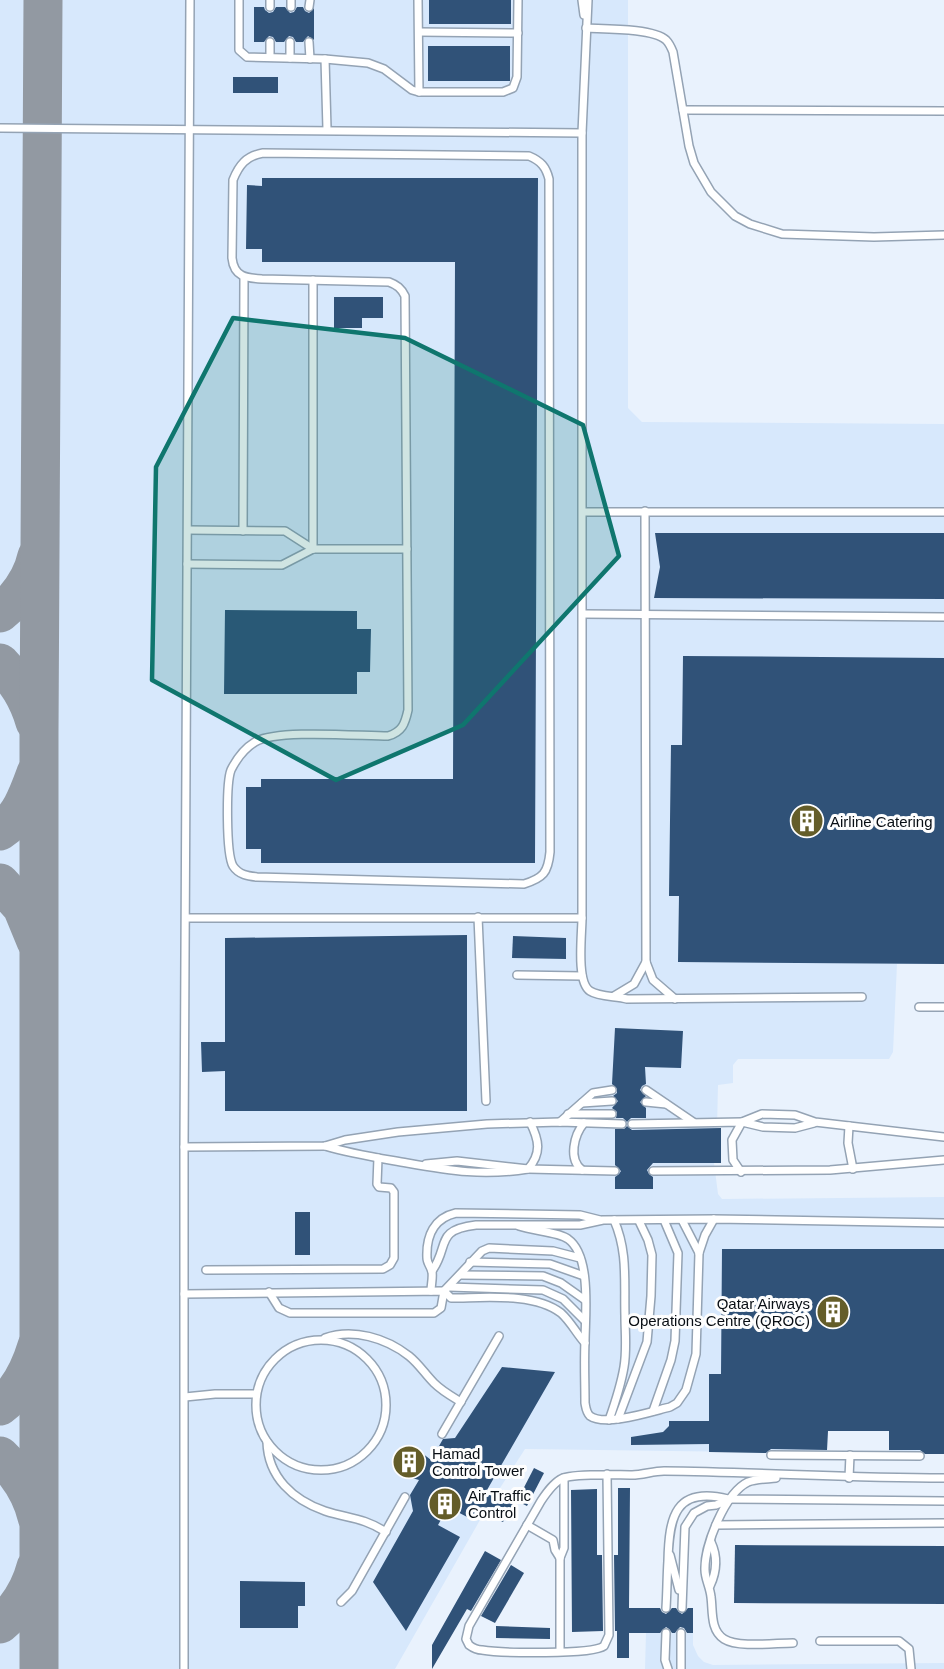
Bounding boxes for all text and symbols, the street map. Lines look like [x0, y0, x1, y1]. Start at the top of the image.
building icon: Airline Catering [789, 803, 825, 839]
place label: Airline Catering [830, 813, 933, 830]
building icon: Qatar Airways Operations Centre (QROC) [815, 1294, 851, 1330]
place label: Qatar Airways Operations Centre (QROC) [628, 1295, 810, 1329]
building icon: Hamad Control Tower [391, 1444, 427, 1480]
place label: Hamad Control Tower [432, 1445, 524, 1479]
building icon: Air Traffic Control [427, 1486, 463, 1522]
place label: Air Traffic Control [468, 1487, 532, 1521]

